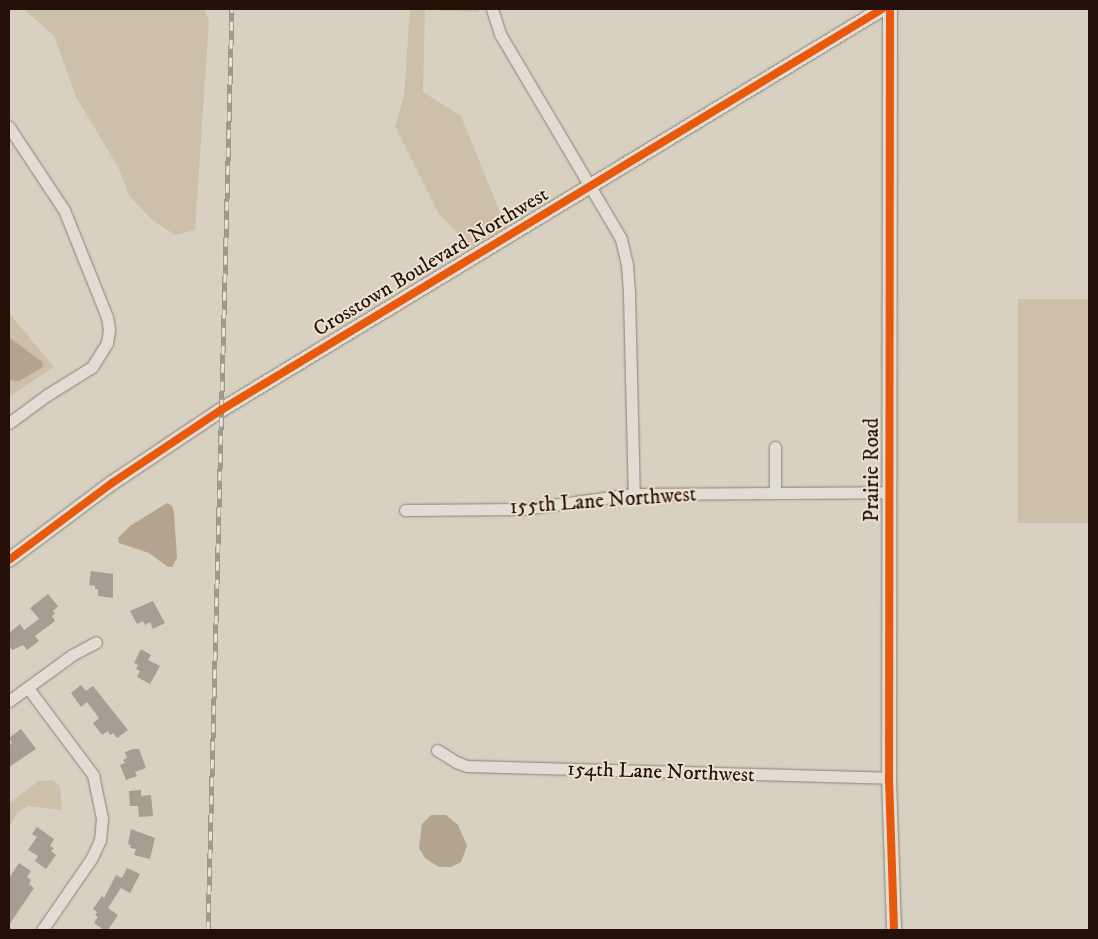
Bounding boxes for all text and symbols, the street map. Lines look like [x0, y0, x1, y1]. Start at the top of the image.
street label: Crosstown Boulevard Northwest [309, 182, 553, 342]
street label: Prairie Road [859, 418, 885, 522]
street label: 155th Lane Northwest [509, 482, 697, 520]
street label: 154th Lane Northwest [567, 756, 755, 788]

